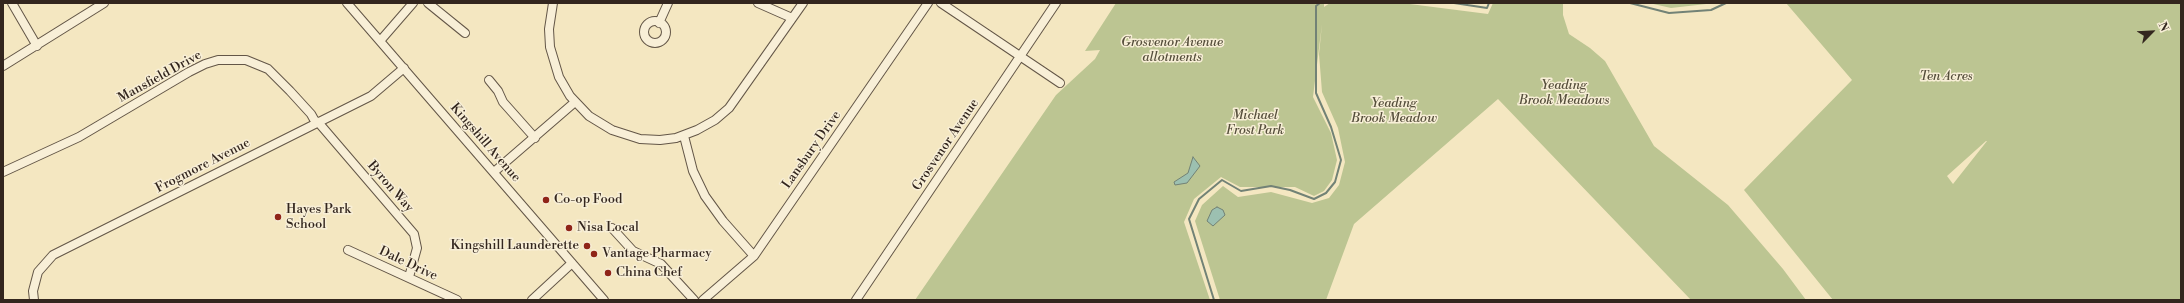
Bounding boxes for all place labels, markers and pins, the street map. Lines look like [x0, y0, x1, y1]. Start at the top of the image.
place label: Co-op Food [554, 192, 622, 208]
marker: Co-op Food [541, 195, 551, 205]
place label: Hayes Park School [286, 202, 351, 233]
marker: Hayes Park School [273, 212, 283, 222]
place label: Nisa Local [577, 220, 639, 236]
marker: Nisa Local [564, 223, 574, 233]
place label: Kingshill Launderette [451, 238, 579, 254]
marker: Kingshill Launderette [582, 241, 592, 251]
place label: Vantage Pharmacy [602, 246, 712, 262]
marker: Vantage Pharmacy [589, 249, 599, 259]
place label: China Chef [616, 265, 682, 281]
marker: China Chef [603, 268, 613, 278]

